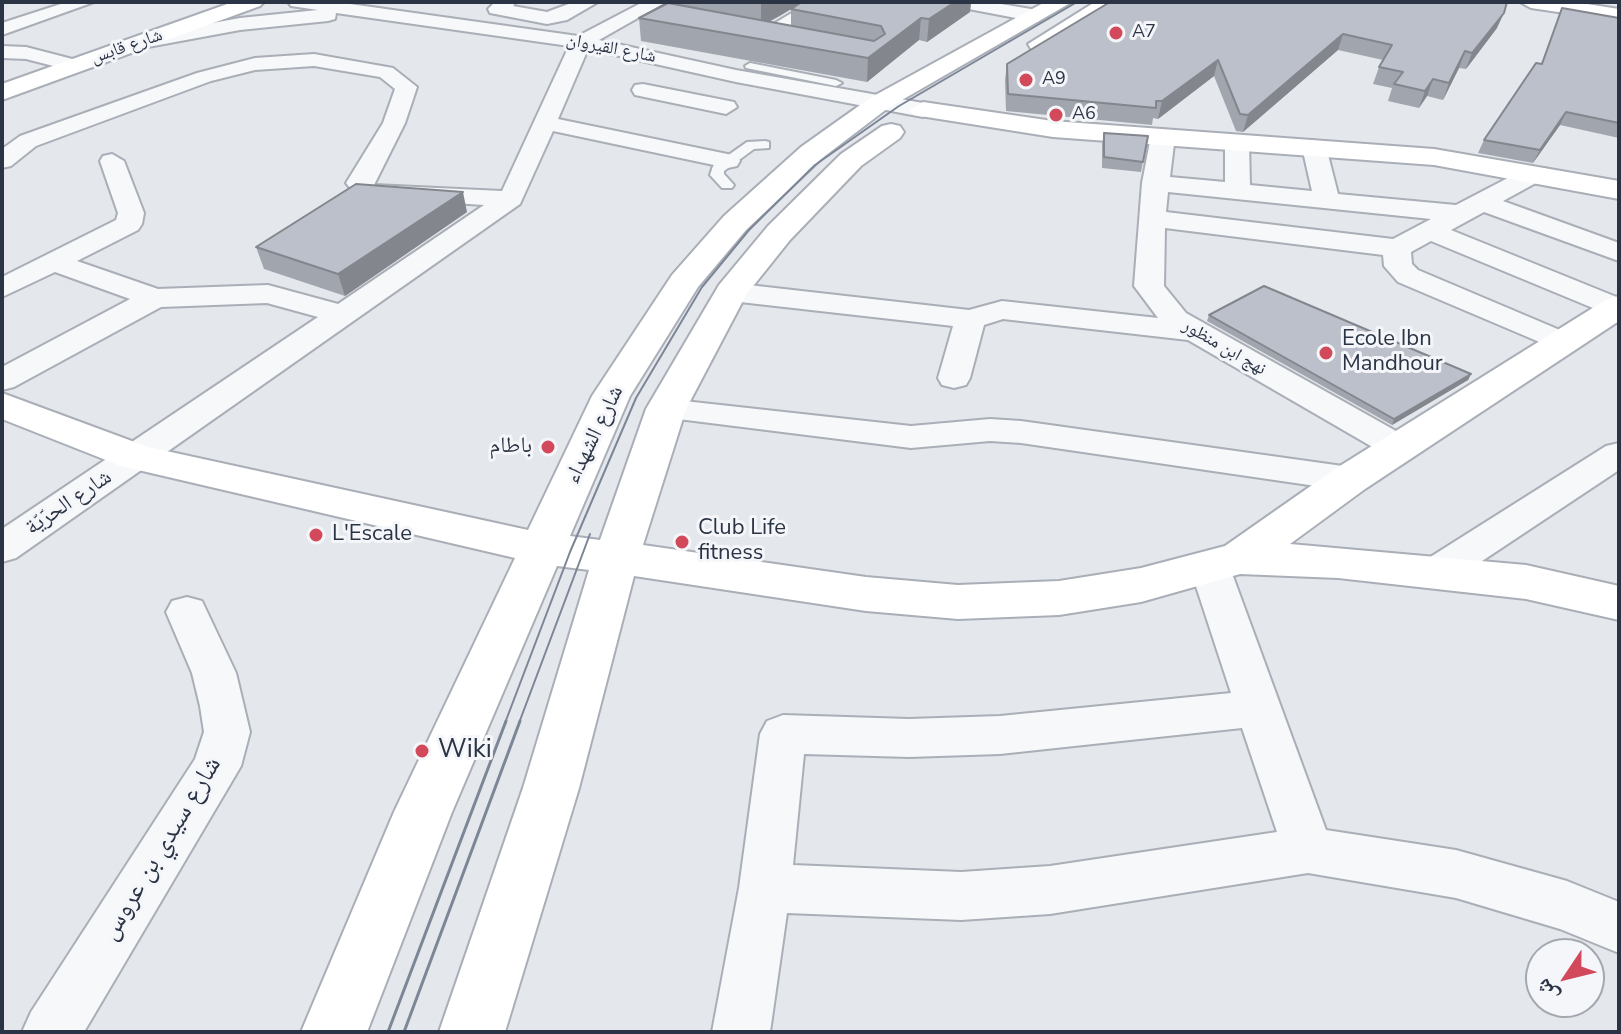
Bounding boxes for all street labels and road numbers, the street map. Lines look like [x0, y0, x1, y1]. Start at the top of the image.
street label: شارع قابس [88, 25, 166, 69]
street label: شارع القيروان [564, 30, 658, 68]
street label: نهج ابن منظور [1178, 315, 1270, 381]
street label: شارع الشهداء [560, 382, 630, 488]
street label: شارع الحرّيّة [21, 465, 117, 541]
street label: شارع سيدي بن عروس [95, 751, 229, 947]

